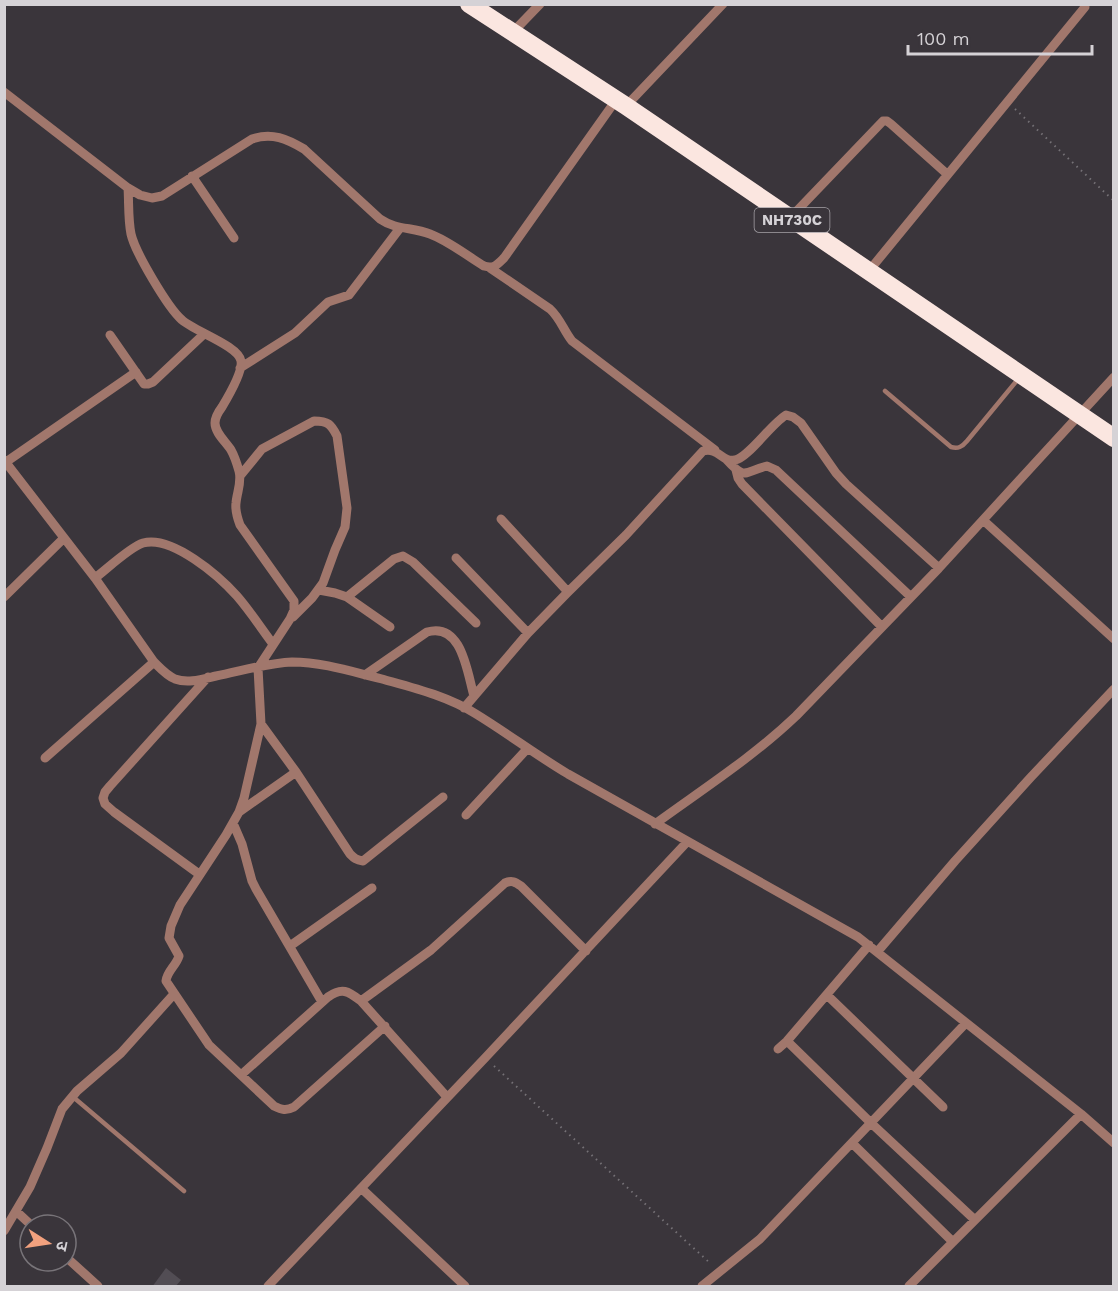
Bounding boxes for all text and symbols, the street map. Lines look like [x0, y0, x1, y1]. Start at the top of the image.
scale bar [908, 18, 1092, 56]
text: 100 m [917, 28, 970, 49]
road number: NH730C [754, 208, 830, 232]
north arrow [18, 1213, 78, 1273]
text: उ [52, 1239, 72, 1253]

